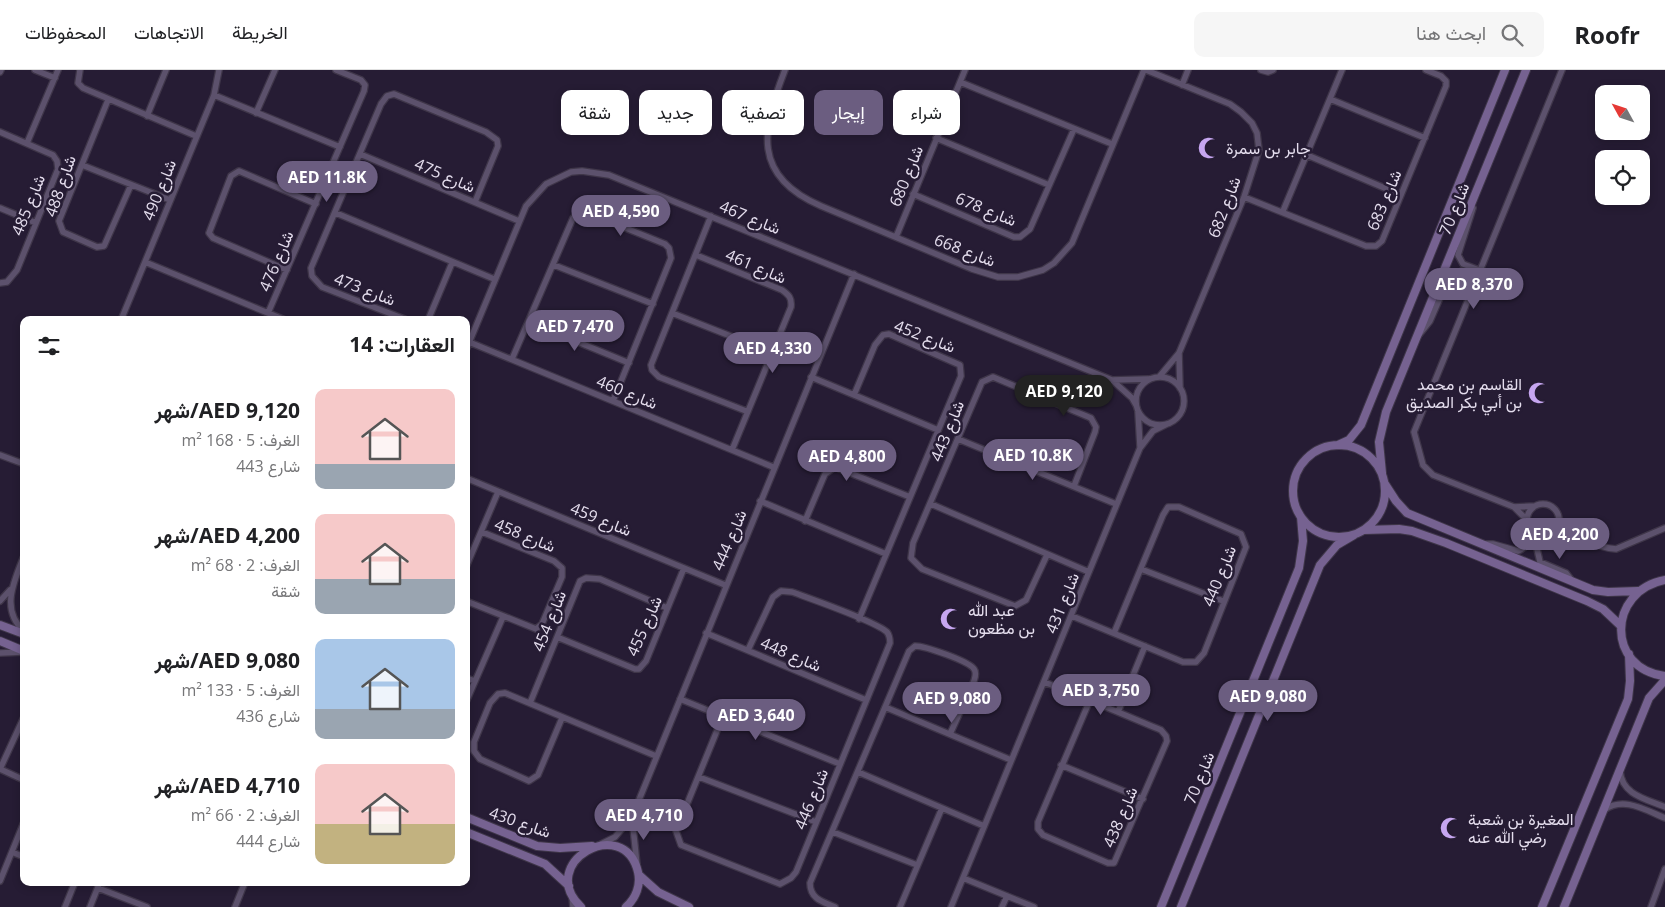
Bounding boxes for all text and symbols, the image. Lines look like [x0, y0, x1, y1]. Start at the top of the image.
search box [1194, 12, 1544, 57]
text: Roofr [1574, 18, 1640, 51]
text: المحفوظات [25, 20, 106, 44]
text: الاتجاهات [134, 20, 204, 44]
text: الخريطة [232, 20, 288, 44]
text: ابحث هنا [1416, 20, 1486, 46]
icon: search [1498, 21, 1526, 49]
north arrow [1595, 85, 1650, 140]
map controls [1595, 85, 1650, 205]
chip: شقة [561, 90, 629, 135]
chip: جديد [639, 90, 712, 135]
chip: تصفية [722, 90, 804, 135]
chip: إيجار [814, 90, 883, 135]
chip: شراء [893, 90, 960, 135]
mosque icon: جابر بن سمرة [1196, 135, 1222, 161]
place label: جابر بن سمرة [1226, 137, 1311, 159]
street label: شارع 680 [884, 142, 929, 210]
button: locate [1595, 150, 1650, 205]
street label: شارع 488 [39, 152, 82, 220]
street label: شارع 475 [411, 152, 479, 199]
street label: شارع 490 [137, 156, 182, 224]
pin: AED 11.8K [270, 160, 384, 203]
text: AED 11.8K [288, 166, 366, 188]
street label: شارع 683 [1361, 166, 1408, 234]
street label: شارع 485 [6, 171, 51, 239]
street label: شارع 682 [1202, 173, 1247, 241]
street label: شارع 70 [1434, 180, 1475, 239]
street label: شارع 678 [952, 187, 1020, 232]
pin: AED 4,590 [564, 194, 678, 237]
street label: شارع 467 [716, 195, 784, 240]
text: AED 4,590 [582, 200, 660, 222]
street label: شارع 476 [253, 227, 300, 295]
street label: شارع 668 [931, 228, 999, 273]
street label: شارع 461 [722, 243, 790, 290]
street label: شارع 473 [331, 267, 399, 312]
pin: AED 8,370 [1417, 268, 1531, 310]
text: AED 8,370 [1435, 273, 1513, 295]
pin: AED 7,470 [518, 310, 632, 352]
street label: شارع 452 [891, 314, 959, 359]
text: AED 7,470 [536, 315, 614, 337]
text: العقارات: 14 [349, 330, 455, 358]
icon: filters [35, 332, 63, 360]
pin: AED 4,330 [716, 332, 830, 374]
text: AED 4,330 [734, 337, 812, 359]
street label: شارع 460 [593, 370, 661, 415]
place label: القاسم بن محمد بن أبي بكر الصديق [1406, 373, 1522, 416]
pin: AED 9,120 [1007, 374, 1121, 417]
text: AED 9,120 [1025, 380, 1103, 402]
mosque icon: القاسم بن محمد بن أبي بكر الصديق [1526, 380, 1552, 406]
text: AED 9,120/شهر [154, 396, 300, 424]
street label: شارع 443 [925, 397, 970, 465]
icon: home [355, 409, 415, 469]
text: الغرف: 5 · 168 m² [182, 429, 300, 451]
pin: AED 10.8K [976, 438, 1090, 481]
pin: AED 4,800 [790, 440, 904, 482]
text: AED 10.8K [994, 444, 1072, 466]
text: AED 4,800 [808, 445, 886, 467]
text: شارع 443 [236, 455, 300, 477]
street label: شارع 459 [567, 497, 635, 542]
street label: شارع 444 [706, 506, 753, 574]
street label: شارع 458 [491, 513, 559, 558]
pin: AED 4,200 [1503, 518, 1617, 560]
text: AED 4,200/شهر [154, 521, 300, 549]
text: AED 4,200 [1521, 523, 1599, 545]
icon: home [355, 534, 415, 594]
street label: شارع 440 [1197, 542, 1242, 610]
text: الغرف: 2 · 68 m² [191, 554, 300, 576]
street label: شارع 431 [1040, 569, 1085, 637]
text: شقة [271, 580, 300, 602]
street label: شارع 454 [527, 587, 572, 655]
street label: شارع 455 [621, 592, 668, 660]
place label: عبد الله بن مظعون [968, 599, 1035, 639]
mosque icon: عبد الله بن مظعون [938, 606, 964, 632]
street label: شارع 448 [757, 631, 825, 678]
text: AED 9,080/شهر [154, 646, 300, 674]
icon: home [355, 659, 415, 719]
pin: AED 3,750 [1044, 674, 1158, 716]
text: الغرف: 5 · 133 m² [182, 679, 300, 701]
text: AED 3,750 [1062, 679, 1140, 701]
pin: AED 9,080 [1211, 680, 1325, 722]
pin: AED 9,080 [895, 682, 1009, 724]
text: AED 9,080 [1229, 685, 1307, 707]
text: AED 9,080 [913, 687, 991, 709]
pin: AED 3,640 [699, 698, 813, 741]
text: AED 3,640 [717, 704, 795, 726]
text: شارع 436 [236, 705, 300, 727]
street label: شارع 70 [1179, 749, 1220, 808]
street label: شارع 446 [789, 765, 834, 833]
text: AED 4,710/شهر [154, 771, 300, 799]
street label: شارع 438 [1097, 783, 1144, 851]
icon: home [355, 784, 415, 844]
pin: AED 4,710 [587, 798, 701, 841]
street label: شارع 430 [486, 801, 554, 844]
text: الغرف: 2 · 66 m² [191, 804, 300, 826]
text: AED 4,710 [605, 804, 683, 826]
place label: المغيرة بن شعبة رضي الله عنه [1468, 808, 1574, 851]
mosque icon: المغيرة بن شعبة رضي الله عنه [1438, 815, 1464, 841]
text: شارع 444 [236, 830, 300, 852]

